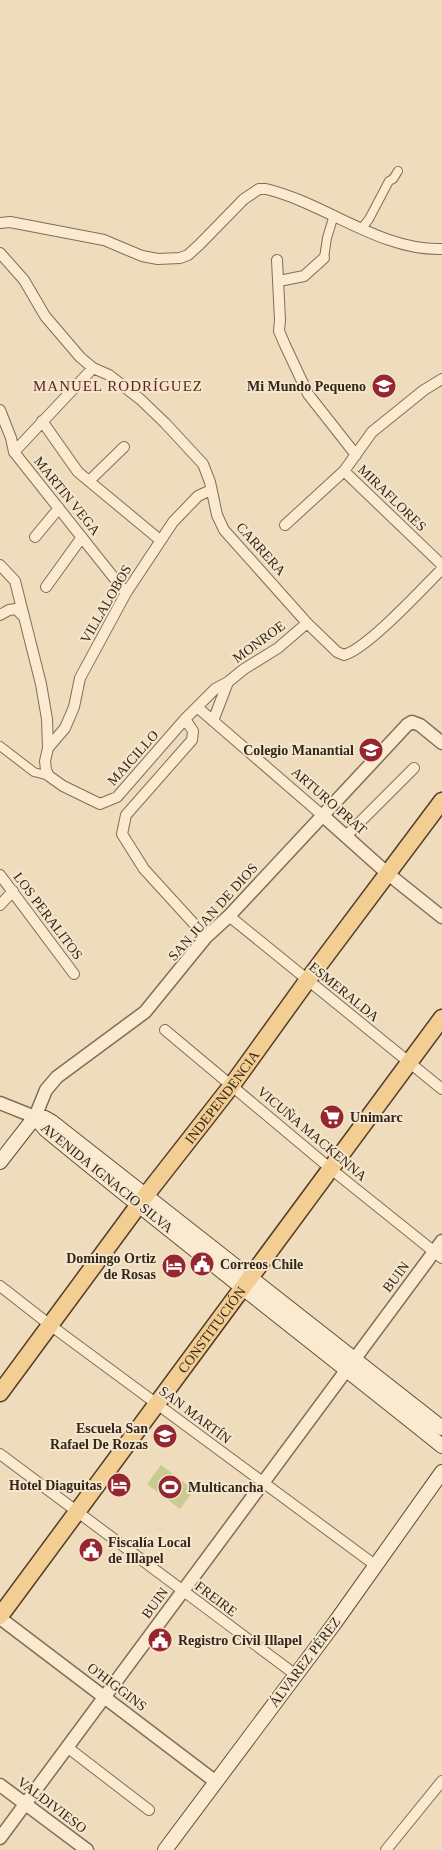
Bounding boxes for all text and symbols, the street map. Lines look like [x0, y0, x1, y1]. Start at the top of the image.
school or university icon: Mi Mundo Pequeno [371, 373, 397, 399]
district label: MANUEL RODRÍGUEZ [33, 378, 203, 394]
place label: Mi Mundo Pequeno [247, 379, 366, 394]
street label: MARTIN VEGA [31, 454, 104, 539]
street label: MIRAFLORES [355, 462, 429, 534]
street label: CARRERA [233, 519, 289, 579]
street label: VILLALOBOS [78, 562, 134, 646]
street label: MONROE [230, 618, 288, 666]
street label: MAICILLO [105, 728, 161, 788]
school or university icon: Colegio Manantial [358, 737, 384, 763]
place label: Colegio Manantial [243, 743, 354, 758]
street label: ARTURO PRAT [288, 764, 370, 838]
street label: SAN JUAN DE DIOS [165, 860, 261, 964]
street label: LOS PERALITOS [10, 869, 86, 963]
street label: ESMERALDA [306, 959, 383, 1025]
street label: INDEPENDENCIA [182, 1047, 262, 1146]
street label: VICUÑA MACKENNA [254, 1084, 370, 1185]
supermarket icon: Unimarc [319, 1104, 345, 1130]
place label: Unimarc [350, 1110, 403, 1125]
street label: AVENIDA IGNACIO SILVA [38, 1120, 177, 1236]
place label: Domingo Ortiz de Rosas [66, 1251, 157, 1282]
public building icon: Correos Chile [189, 1251, 215, 1277]
hotel icon: Domingo Ortiz de Rosas [161, 1253, 187, 1279]
place label: Correos Chile [220, 1257, 303, 1272]
street label: BUIN [380, 1259, 412, 1295]
street label: CONSTITUCIÓN [175, 1284, 248, 1376]
street label: SAN MARTÍN [156, 1382, 234, 1447]
place label: Escuela San Rafael De Rozas [50, 1421, 149, 1452]
school or university icon: Escuela San Rafael De Rozas [152, 1423, 178, 1449]
hotel icon: Hotel Diaguitas [106, 1472, 132, 1498]
sports icon: Multicancha [157, 1474, 183, 1500]
place label: Hotel Diaguitas [9, 1478, 103, 1493]
place label: Multicancha [188, 1480, 263, 1495]
place label: Fiscalía Local de Illapel [108, 1535, 191, 1566]
public building icon: Fiscalía Local de Illapel [78, 1537, 104, 1563]
street label: FREIRE [192, 1578, 240, 1620]
street label: BUIN [139, 1585, 171, 1621]
street label: ÁLVAREZ PÉREZ [266, 1614, 344, 1710]
public building icon: Registro Civil Illapel [147, 1627, 173, 1653]
place label: Registro Civil Illapel [178, 1633, 302, 1648]
street label: O'HIGGINS [84, 1660, 150, 1714]
street label: VALDIVIESO [14, 1774, 90, 1836]

